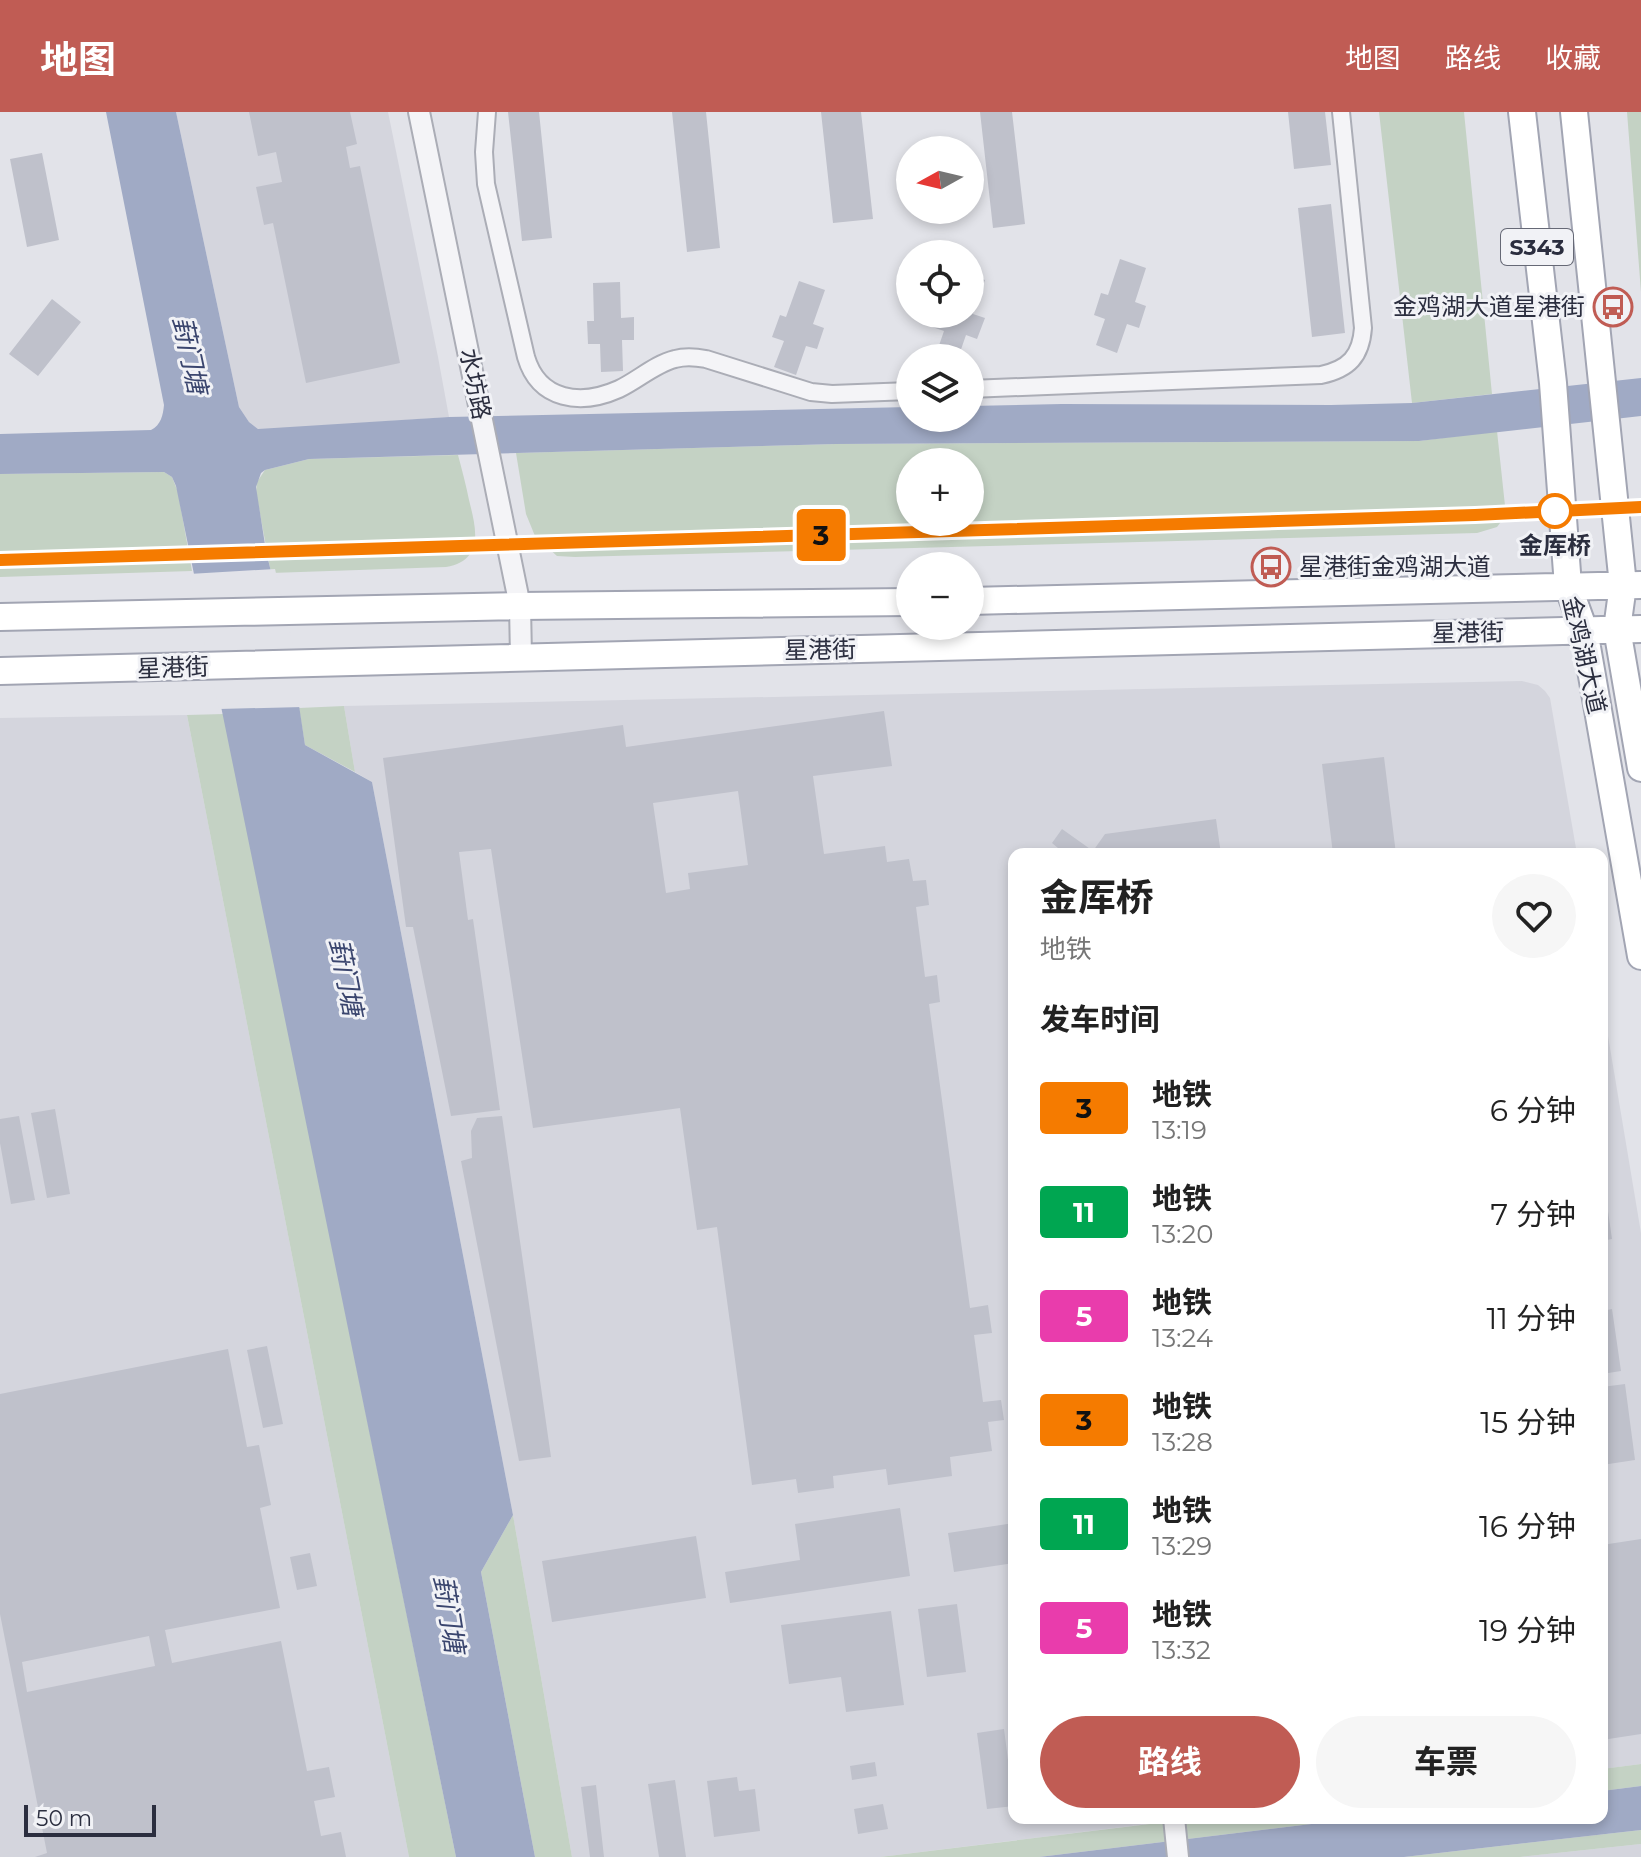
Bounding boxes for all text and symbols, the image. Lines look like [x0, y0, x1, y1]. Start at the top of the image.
text: 地图 [40, 36, 116, 83]
text: 地图 [1345, 41, 1401, 75]
text: 路线 [1445, 41, 1501, 75]
text: 收藏 [1545, 41, 1601, 75]
north arrow [896, 136, 984, 224]
map controls [896, 136, 984, 640]
road number: S343 [1501, 229, 1573, 265]
button: locate [896, 240, 984, 328]
bus stop icon: 金鸡湖大道星港街 [1592, 286, 1634, 328]
place label: 金鸡湖大道星港街 [1393, 292, 1585, 321]
water label: 葑门塘 [166, 314, 215, 400]
button: layers [896, 344, 984, 432]
street label: 水坊路 [454, 346, 497, 422]
button: + [896, 448, 984, 536]
marker: 金厍桥 [1538, 494, 1572, 528]
line badge: 3 [795, 509, 847, 561]
text: 3 [813, 518, 829, 552]
place label: 金厍桥 [1519, 531, 1591, 560]
bus stop icon: 星港街金鸡湖大道 [1250, 546, 1292, 588]
button: − [896, 552, 984, 640]
place label: 星港街金鸡湖大道 [1299, 552, 1491, 581]
street label: 金鸡湖大道 [1557, 593, 1612, 717]
street label: 星港街 [1432, 617, 1504, 648]
street label: 星港街 [784, 634, 856, 665]
street label: 星港街 [136, 652, 209, 683]
text: 金厍桥 [1040, 874, 1154, 921]
button: heart [1492, 874, 1576, 958]
text: 地铁 [1040, 933, 1092, 965]
water label: 葑门塘 [323, 936, 370, 1022]
text: 发车时间 [1040, 1001, 1160, 1038]
text: 地铁 [1152, 1076, 1212, 1113]
text: 3 [1076, 1091, 1092, 1125]
text: 6 分钟 [1490, 1092, 1576, 1129]
text: 13:19 [1152, 1114, 1207, 1146]
text: 地铁 [1152, 1180, 1212, 1217]
text: 11 [1073, 1195, 1095, 1229]
text: 7 分钟 [1490, 1196, 1576, 1233]
text: 13:20 [1152, 1218, 1214, 1250]
text: 地铁 [1152, 1284, 1212, 1321]
text: 5 [1076, 1299, 1092, 1333]
text: 11 分钟 [1486, 1300, 1576, 1337]
text: 13:24 [1152, 1322, 1213, 1354]
text: 地铁 [1152, 1388, 1212, 1425]
text: 3 [1076, 1403, 1092, 1437]
text: 15 分钟 [1480, 1404, 1576, 1441]
text: 13:28 [1152, 1426, 1213, 1458]
text: 地铁 [1152, 1492, 1212, 1529]
text: 11 [1073, 1507, 1095, 1541]
text: 16 分钟 [1479, 1508, 1576, 1545]
text: 13:29 [1152, 1530, 1212, 1562]
water label: 葑门塘 [427, 1573, 472, 1659]
text: 地铁 [1152, 1596, 1212, 1633]
text: 5 [1076, 1611, 1092, 1645]
text: 19 分钟 [1479, 1612, 1576, 1649]
text: 13:32 [1152, 1634, 1211, 1666]
button: 路线 [1040, 1716, 1300, 1808]
button: 车票 [1316, 1716, 1576, 1808]
scale bar [24, 1801, 156, 1837]
text: 50 m [36, 1805, 92, 1832]

